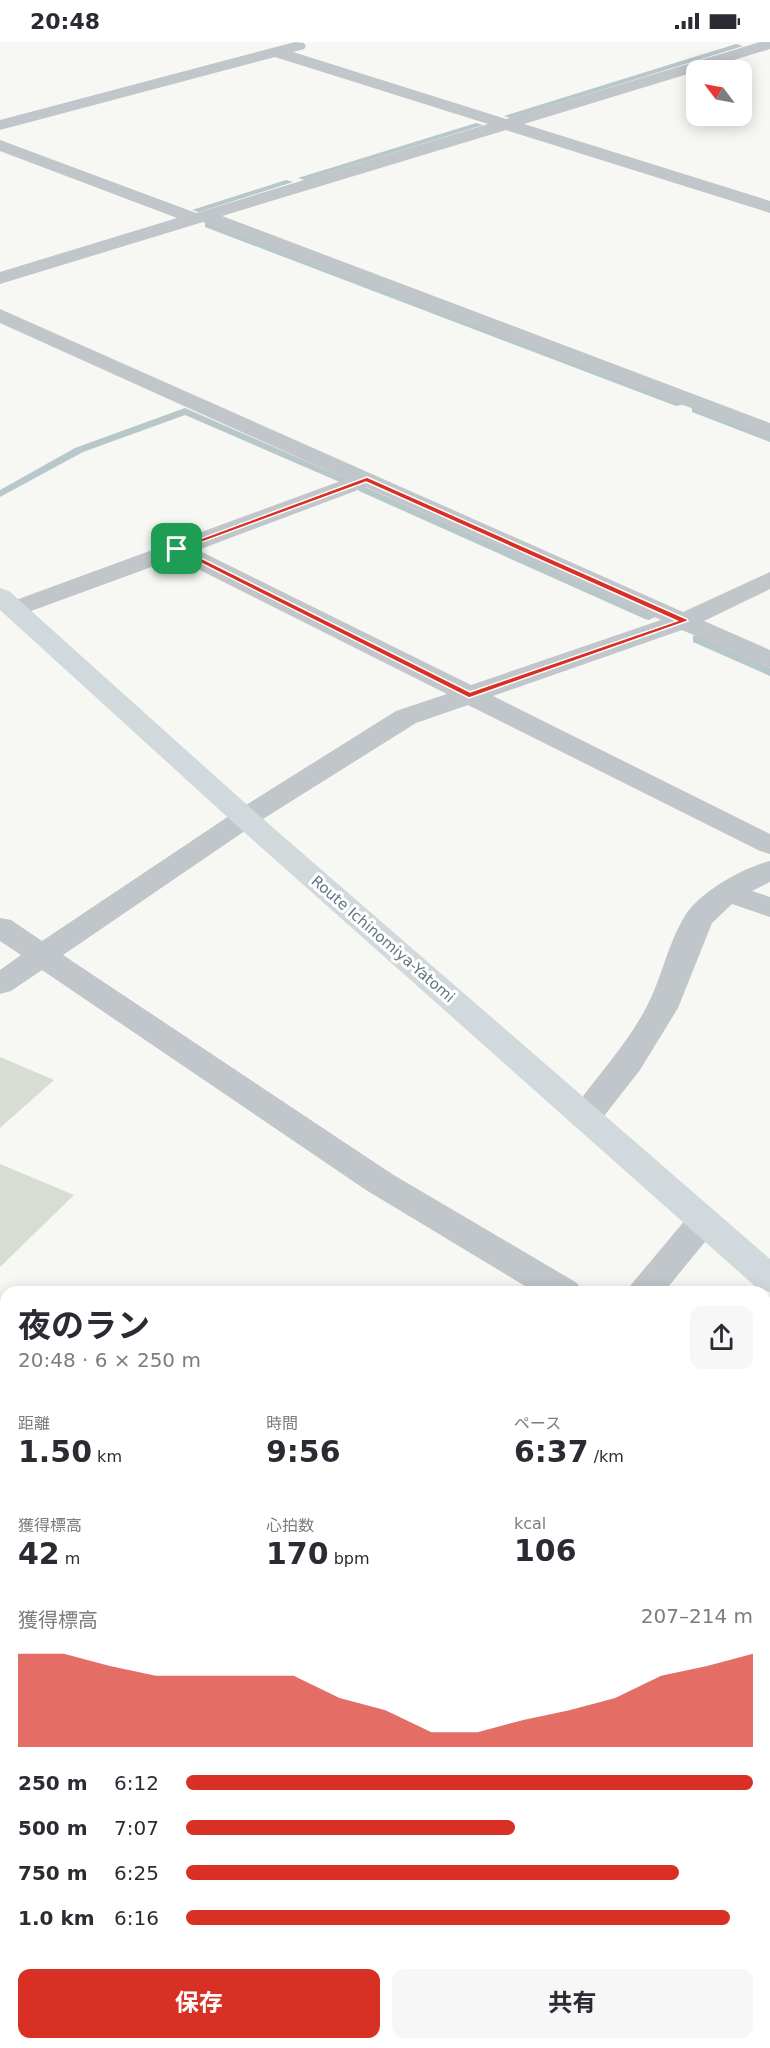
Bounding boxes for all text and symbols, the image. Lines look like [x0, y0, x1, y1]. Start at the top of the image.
text: 20:48 [30, 9, 100, 34]
north arrow [686, 60, 752, 126]
map controls [686, 60, 752, 126]
pin [151, 523, 202, 574]
icon: arrive [160, 532, 193, 565]
street label: Route Ichinomiya-Yatomi [308, 872, 458, 1006]
text: 夜のラン [18, 1306, 150, 1345]
button: share [690, 1306, 753, 1369]
text: 20:48 · 6 × 250 m [18, 1348, 201, 1372]
text: 距離 [18, 1414, 50, 1433]
text: 時間 [266, 1414, 298, 1433]
text: ペース [514, 1414, 561, 1433]
text: 1.50 [18, 1434, 92, 1469]
text: 9:56 [266, 1434, 341, 1469]
text: 6:37 [514, 1434, 589, 1469]
text: km [92, 1447, 122, 1466]
text: /km [589, 1447, 624, 1466]
text: kcal [514, 1514, 546, 1533]
text: 獲得標高 [18, 1516, 82, 1535]
text: 心拍数 [266, 1516, 314, 1535]
text: 106 [514, 1533, 577, 1568]
text: 42 [18, 1536, 60, 1571]
text: 170 [266, 1536, 329, 1571]
text: m [60, 1549, 80, 1568]
text: bpm [329, 1549, 370, 1568]
text: 207–214 m [641, 1604, 753, 1628]
text: 獲得標高 [18, 1608, 98, 1632]
text: 250 m [18, 1771, 88, 1795]
text: 6:12 [114, 1771, 159, 1795]
text: 500 m [18, 1816, 88, 1840]
text: 7:07 [114, 1816, 159, 1840]
text: 750 m [18, 1861, 88, 1885]
text: 6:25 [114, 1861, 159, 1885]
text: 1.0 km [18, 1906, 95, 1930]
text: 6:16 [114, 1906, 159, 1930]
button: 保存 [18, 1969, 380, 2038]
button: 共有 [392, 1969, 753, 2038]

